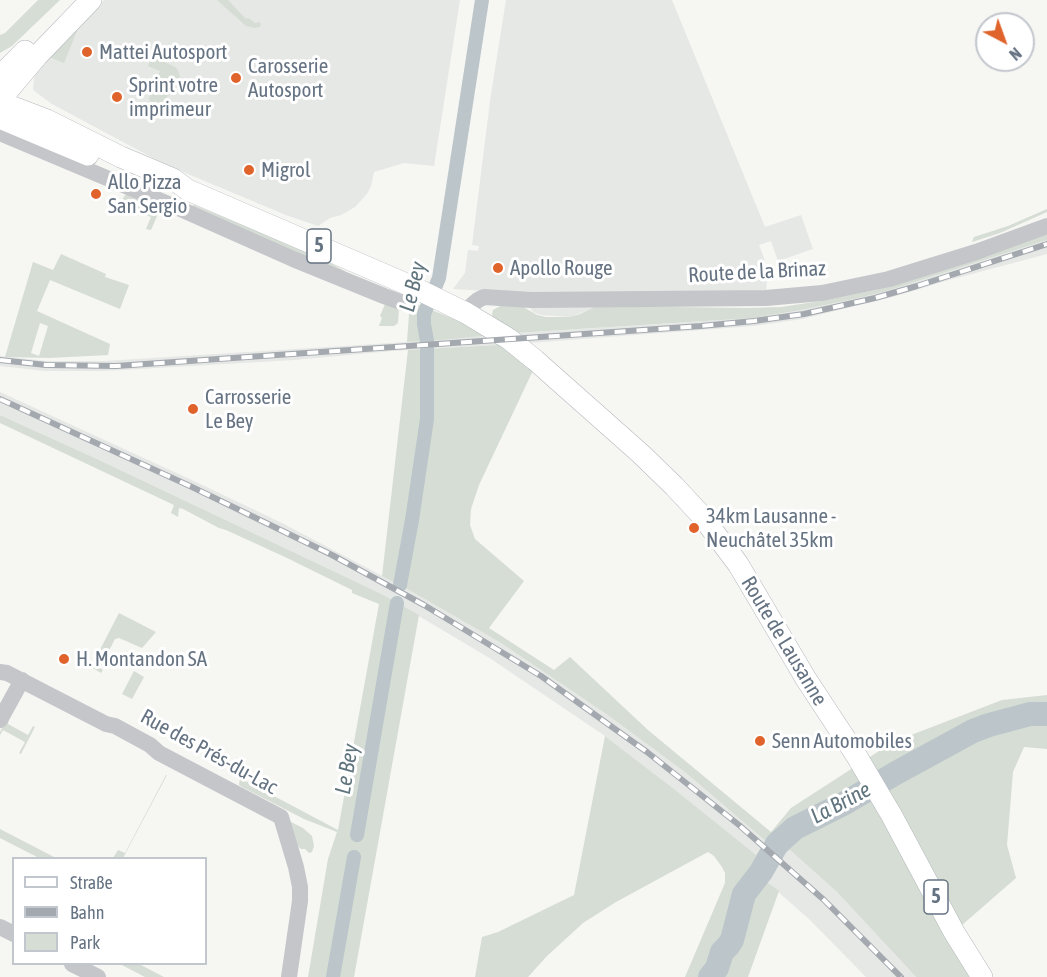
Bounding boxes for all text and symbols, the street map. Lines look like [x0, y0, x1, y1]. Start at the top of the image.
north arrow [975, 12, 1035, 72]
place label: Mattei Autosport [99, 39, 227, 65]
text: N [1006, 44, 1025, 64]
marker: Mattei Autosport [80, 45, 94, 59]
place label: Carosserie Autosport [248, 53, 328, 103]
marker: Carosserie Autosport [229, 71, 243, 85]
place label: Sprint votre imprimeur [129, 72, 218, 122]
marker: Sprint votre imprimeur [110, 90, 124, 104]
place label: Migrol [261, 157, 311, 183]
marker: Migrol [242, 163, 256, 177]
place label: Allo Pizza San Sergio [108, 169, 187, 219]
marker: Allo Pizza San Sergio [89, 187, 103, 201]
road number: 5 [307, 229, 331, 263]
place label: Apollo Rouge [510, 255, 612, 281]
street label: Route de la Brinaz [688, 256, 826, 288]
water label: Le Bey [394, 259, 432, 315]
marker: Apollo Rouge [491, 261, 505, 275]
place label: Carrosserie Le Bey [205, 384, 291, 434]
marker: Carrosserie Le Bey [186, 402, 200, 416]
place label: 34km Lausanne - Neuchâtel 35km [706, 503, 836, 553]
marker: 34km Lausanne - Neuchâtel 35km [687, 521, 701, 535]
street label: Route de Lausanne [736, 572, 832, 710]
place label: H. Montandon SA [76, 646, 207, 672]
marker: H. Montandon SA [57, 652, 71, 666]
street label: Rue des Prés-du-Lac [136, 704, 282, 800]
place label: Senn Automobiles [772, 728, 912, 754]
marker: Senn Automobiles [753, 734, 767, 748]
water label: Le Bey [330, 742, 364, 796]
water label: La Brine [806, 776, 876, 830]
legend [12, 857, 207, 965]
text: Straße [70, 872, 113, 893]
road number: 5 [924, 880, 948, 914]
text: Bahn [70, 902, 104, 923]
text: Park [70, 932, 100, 953]

